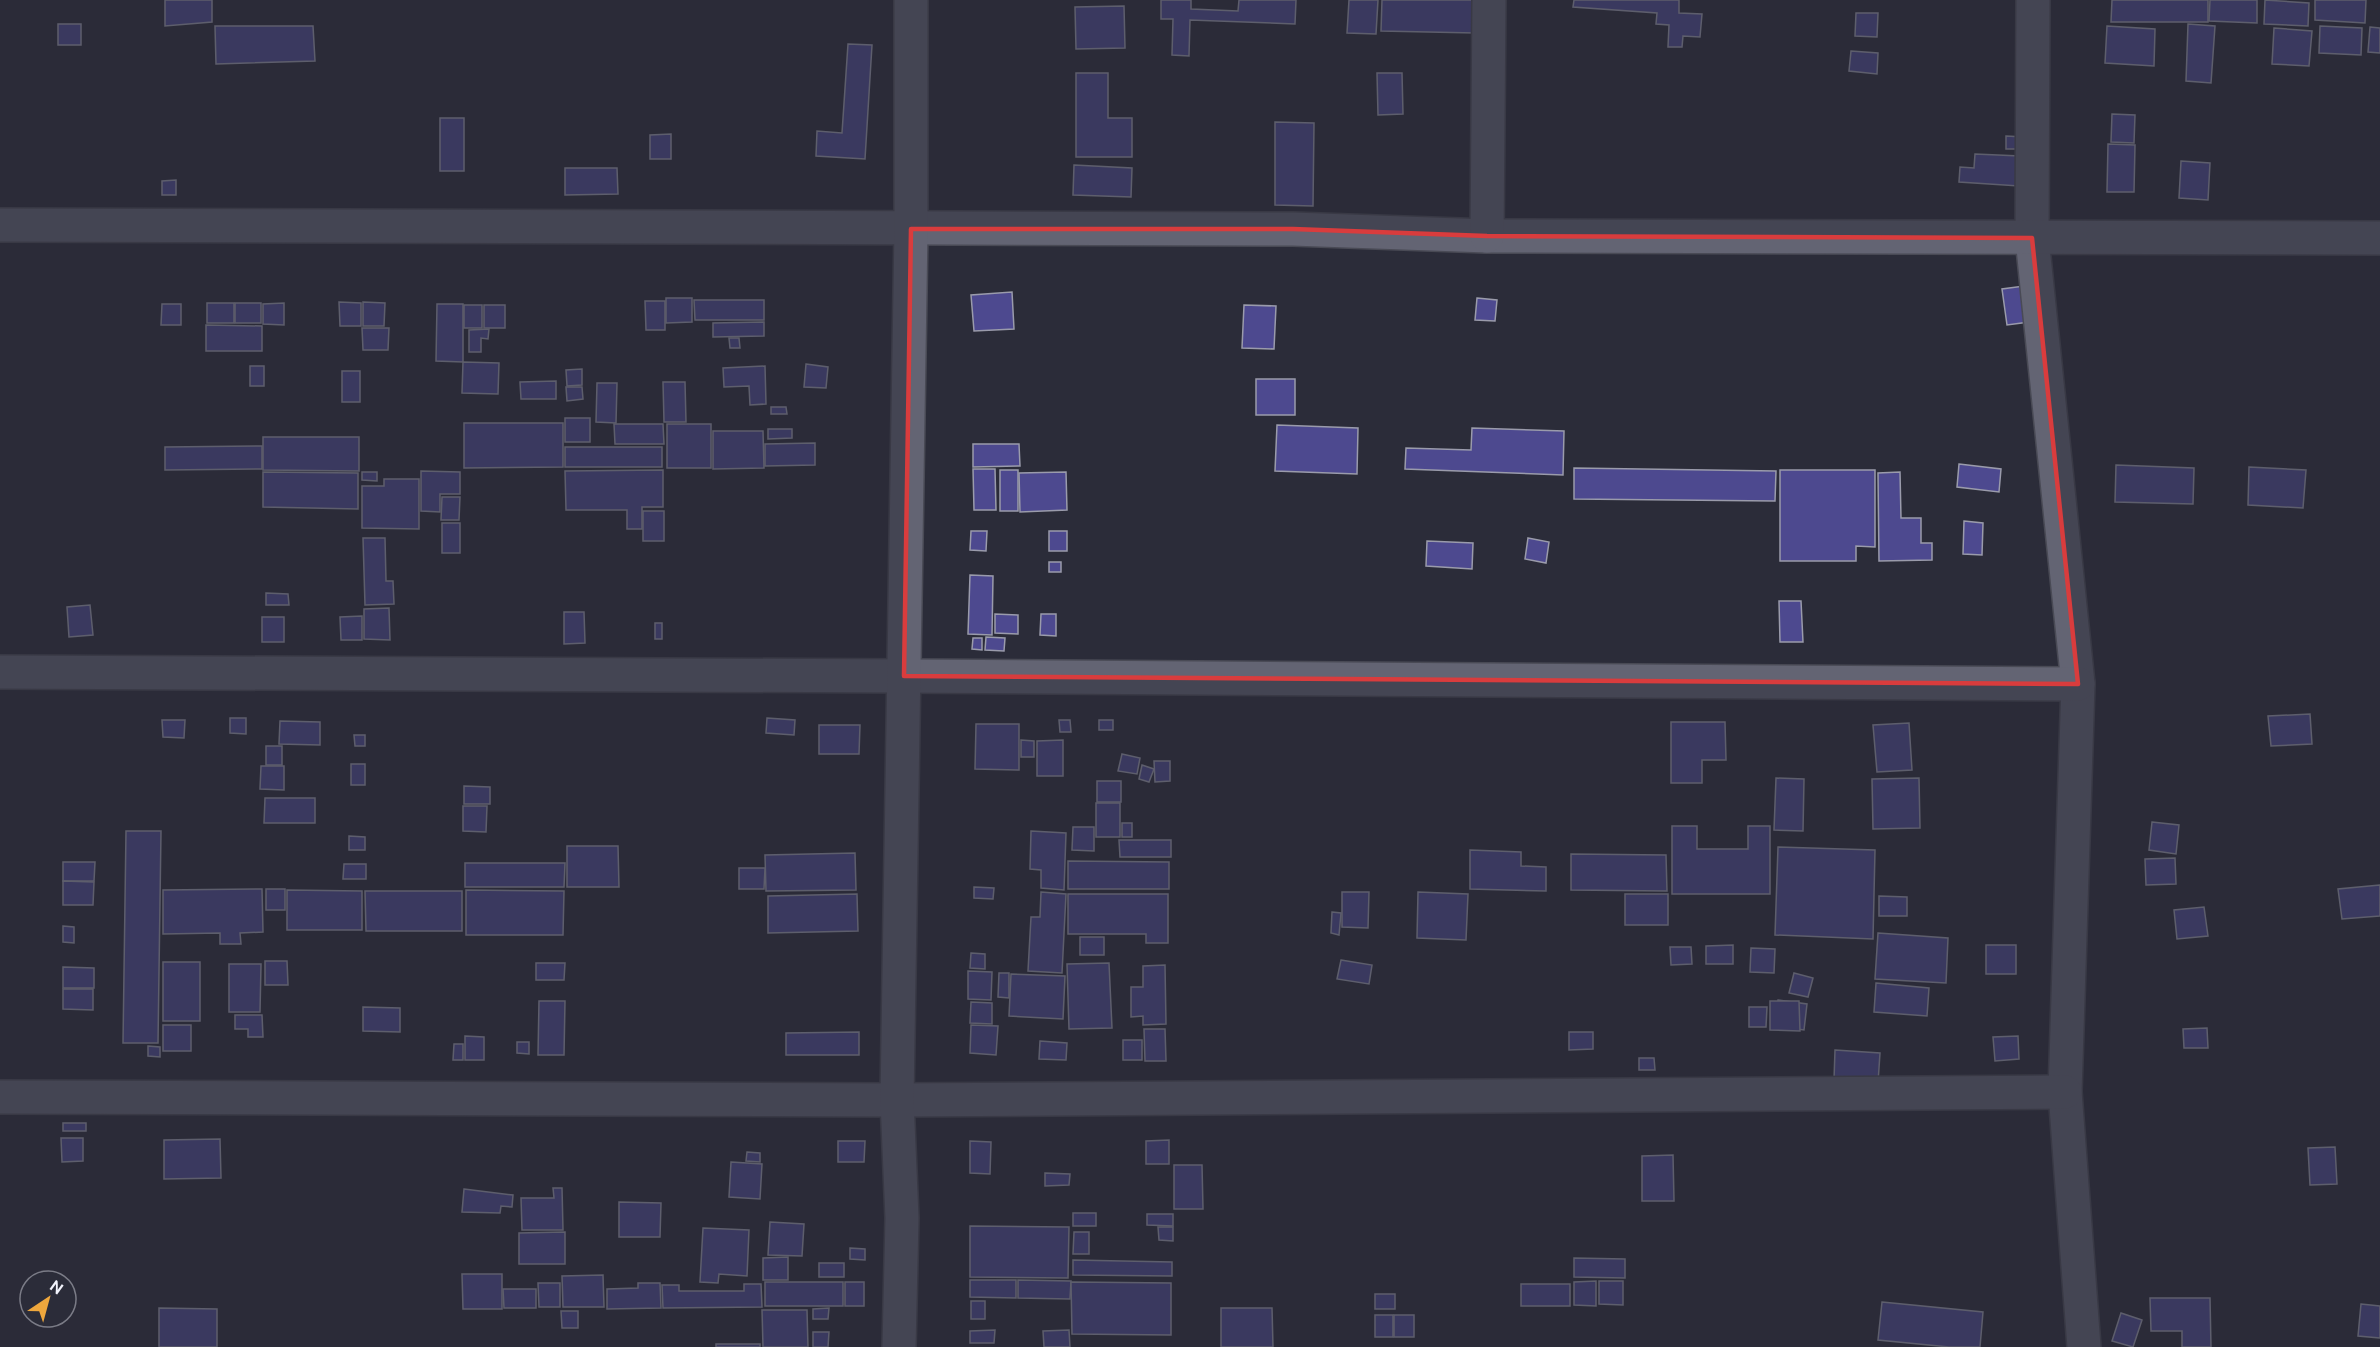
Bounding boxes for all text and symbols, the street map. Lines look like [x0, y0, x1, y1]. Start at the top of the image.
north arrow [18, 1269, 78, 1329]
text: N [47, 1276, 67, 1298]

